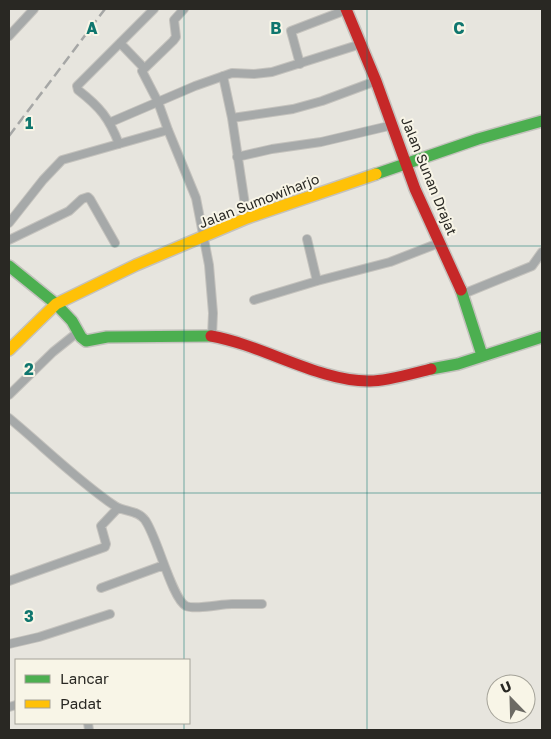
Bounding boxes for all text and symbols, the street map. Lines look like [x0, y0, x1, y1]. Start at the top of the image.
text: A [86, 18, 98, 38]
text: B [270, 18, 282, 38]
text: C [453, 18, 465, 38]
text: 1 [25, 113, 33, 133]
street label: Jalan Sunan Drajat [398, 114, 461, 238]
street label: Jalan Sumowiharjo [196, 170, 321, 231]
text: 2 [24, 359, 34, 379]
text: 3 [24, 606, 34, 626]
legend [15, 659, 190, 724]
text: Lancar [60, 669, 109, 687]
north arrow [486, 674, 536, 724]
text: U [498, 677, 514, 696]
text: Padat [60, 694, 102, 712]

